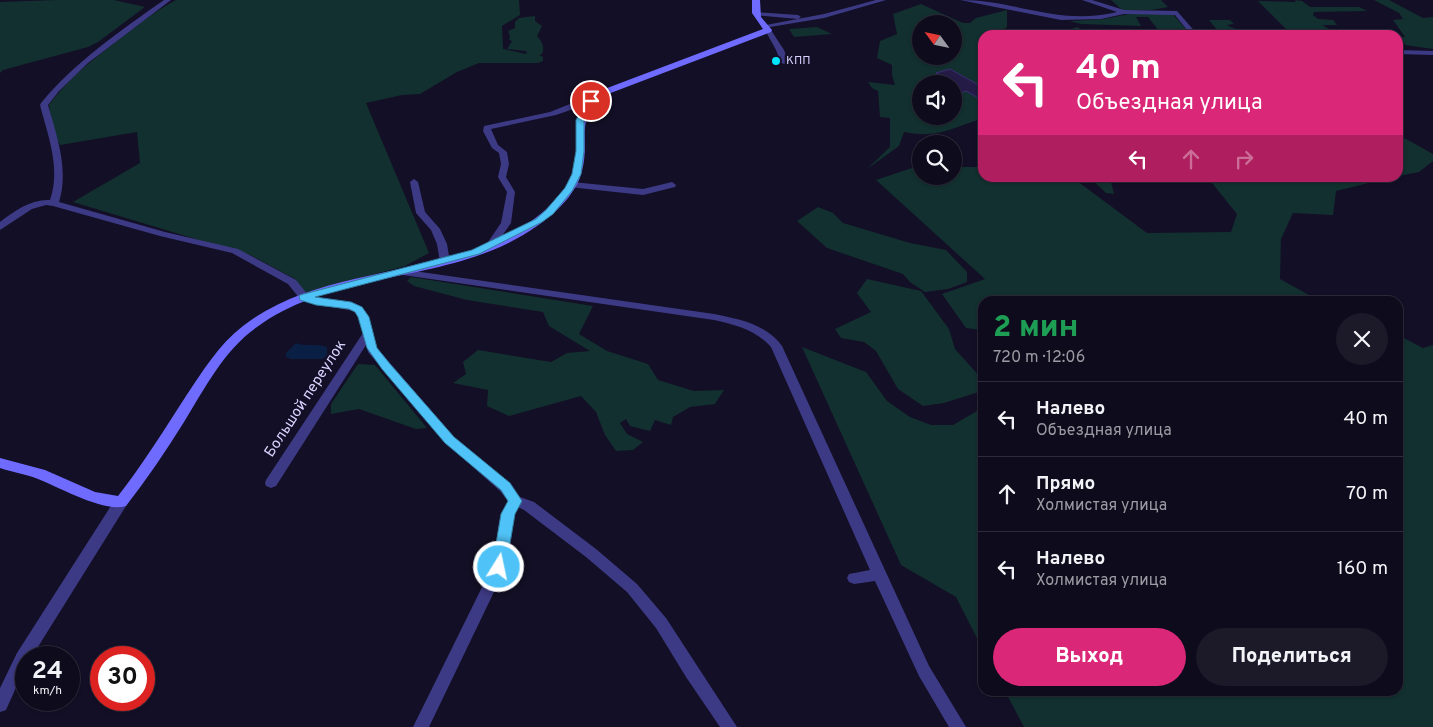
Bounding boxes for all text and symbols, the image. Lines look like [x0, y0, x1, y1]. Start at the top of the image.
north arrow [912, 15, 962, 65]
map controls [912, 15, 962, 185]
text: 40 m [1076, 47, 1161, 91]
icon: left [993, 50, 1058, 115]
place label: КПП [786, 53, 810, 69]
marker: КПП [770, 55, 782, 67]
button: sound [912, 75, 962, 125]
pin [570, 80, 612, 122]
icon: arrive [577, 87, 605, 115]
text: Объездная улица [1076, 90, 1263, 117]
button: search [912, 135, 962, 185]
icon: left [1124, 145, 1152, 173]
icon: ahead [1177, 145, 1205, 173]
icon: right [1230, 145, 1258, 173]
text: 2 мин [993, 310, 1078, 347]
button: close [1336, 313, 1388, 365]
street label: Большой переулок [261, 337, 351, 461]
text: 720 m · 12:06 [993, 348, 1085, 368]
text: Налево [1036, 397, 1105, 421]
icon: left [993, 405, 1021, 433]
text: 40 m [1343, 407, 1388, 431]
text: Объездная улица [1036, 421, 1172, 441]
text: Прямо [1036, 472, 1095, 496]
icon: ahead [993, 480, 1021, 508]
text: 70 m [1346, 482, 1388, 506]
text: Холмистая улица [1036, 496, 1167, 516]
position arrow [472, 540, 524, 592]
text: Налево [1036, 547, 1105, 571]
icon: left [993, 555, 1021, 583]
text: 160 m [1337, 557, 1388, 581]
text: Холмистая улица [1036, 571, 1167, 591]
button: Выход [993, 628, 1186, 686]
button: Поделиться [1196, 628, 1388, 686]
speed limit sign: 30 [90, 646, 155, 711]
text: 24 [32, 656, 63, 688]
text: km/h [33, 683, 62, 699]

